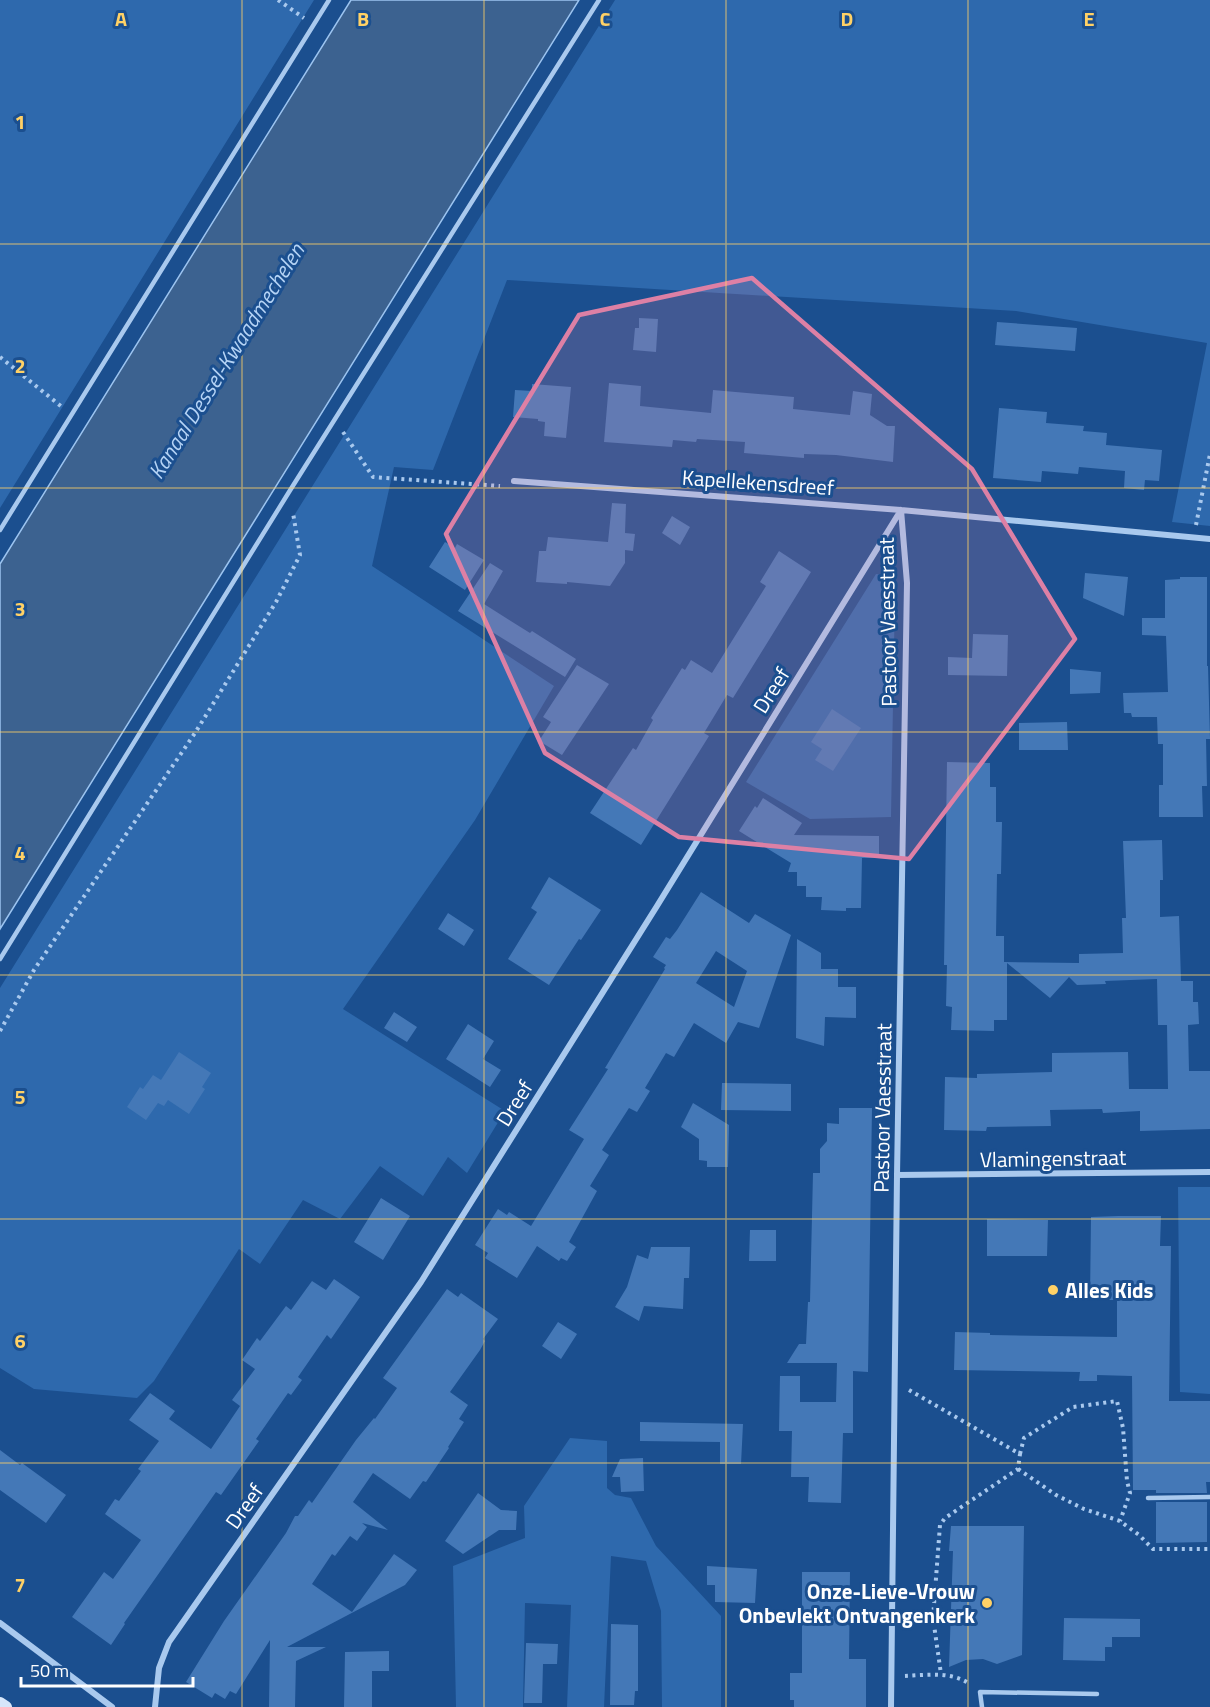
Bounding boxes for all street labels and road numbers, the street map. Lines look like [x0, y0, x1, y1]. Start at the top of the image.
street label: Kapellekensdreef [681, 461, 835, 503]
street label: Pastoor Vaesstraat [870, 536, 904, 707]
street label: Dreef [745, 661, 798, 719]
street label: Pastoor Vaesstraat [865, 1022, 899, 1193]
street label: Dreef [488, 1074, 541, 1132]
street label: Vlamingenstraat [979, 1141, 1127, 1175]
street label: Dreef [217, 1477, 271, 1535]

